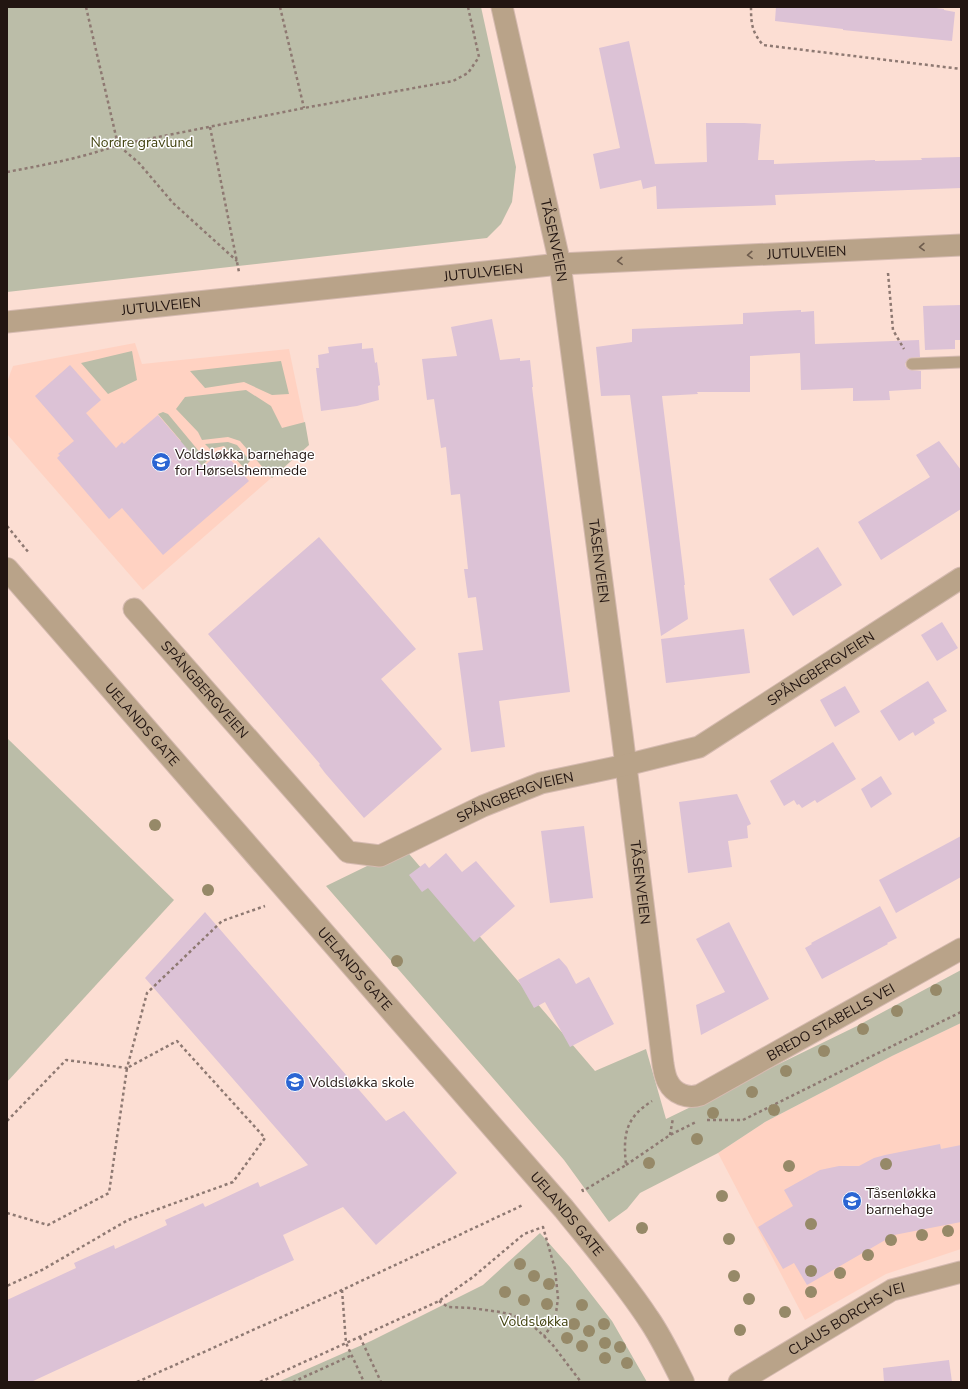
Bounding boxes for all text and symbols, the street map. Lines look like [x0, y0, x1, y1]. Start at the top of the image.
park label: Nordre gravlund [90, 133, 194, 152]
street label: TÅSENVEIEN [536, 197, 572, 283]
street label: JUTULVEIEN [765, 241, 847, 264]
one-way arrow [919, 243, 925, 251]
one-way arrow [747, 250, 753, 259]
one-way arrow [617, 256, 623, 265]
street label: JUTULVEIEN [442, 258, 524, 286]
street label: JUTULVEIEN [120, 292, 202, 320]
place label: Voldsløkka barnehage for Hørselshemmede [174, 445, 314, 480]
school or university icon: Voldsløkka barnehage for Hørselshemmede [150, 451, 172, 473]
street label: TÅSENVEIEN [584, 518, 614, 604]
street label: SPÅNGBERGVEIEN [764, 627, 878, 710]
street label: SPÅNGBERGVEIEN [157, 636, 253, 742]
street label: UELANDS GATE [101, 679, 184, 770]
street label: SPÅNGBERGVEIEN [453, 767, 575, 827]
street label: TÅSENVEIEN [626, 839, 655, 925]
street label: UELANDS GATE [313, 923, 397, 1015]
street label: BREDO STABELLS VEI [763, 978, 898, 1065]
school or university icon: Voldsløkka skole [284, 1071, 306, 1093]
place label: Voldsløkka skole [308, 1073, 414, 1092]
street label: UELANDS GATE [526, 1167, 608, 1260]
place label: Tåsenløkka barnehage [866, 1184, 936, 1219]
school or university icon: Tåsenløkka barnehage [841, 1190, 863, 1212]
street label: CLAUS BORCHS VEI [784, 1278, 907, 1360]
park label: Voldsløkka [499, 1312, 568, 1331]

